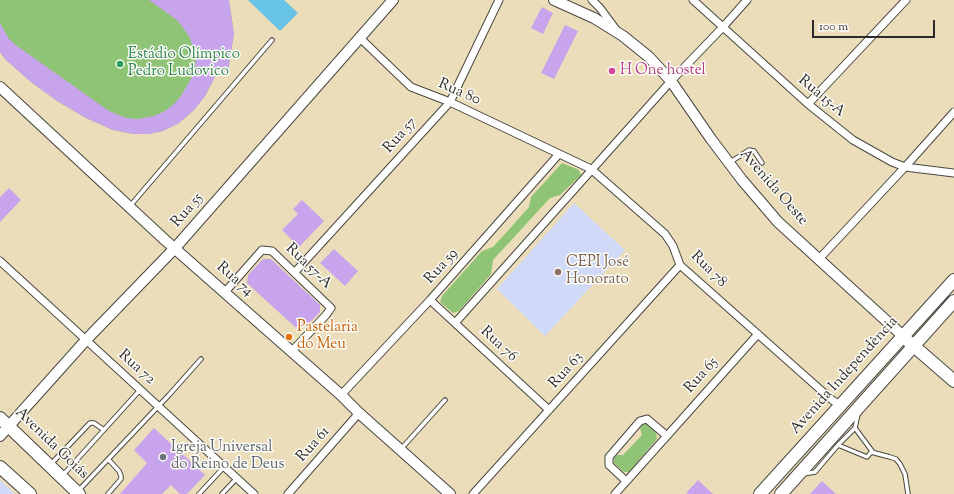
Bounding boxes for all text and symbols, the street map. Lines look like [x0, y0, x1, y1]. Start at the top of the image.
scale bar [814, 12, 937, 38]
text: 100 m [819, 18, 848, 36]
place label: Estádio Olímpico Pedro Ludovico [128, 46, 240, 81]
marker: Estádio Olímpico Pedro Ludovico [115, 59, 125, 69]
place label: H One hostel [620, 62, 706, 80]
marker: H One hostel [607, 66, 617, 76]
street label: Rua 15-A [794, 72, 848, 122]
street label: Rua 80 [435, 76, 483, 110]
street label: Rua 57 [380, 114, 422, 158]
street label: Avenida Oeste [735, 146, 811, 230]
street label: Rua 55 [168, 190, 208, 232]
street label: Rua 57-A [281, 240, 335, 294]
street label: Rua 59 [421, 246, 463, 288]
street label: Rua 78 [686, 248, 730, 292]
place label: CEPI José Honorato [566, 254, 629, 289]
street label: Rua 74 [212, 259, 256, 301]
marker: CEPI José Honorato [553, 267, 563, 277]
street label: Avenida Independência [787, 313, 903, 439]
place label: Pastelaria do Meu [297, 319, 358, 354]
street label: Rua 76 [476, 323, 520, 367]
marker: Pastelaria do Meu [284, 332, 294, 342]
street label: Rua 72 [114, 347, 158, 389]
street label: Rua 63 [546, 349, 588, 393]
street label: Rua 65 [681, 354, 723, 398]
street label: Avenida Goiás [11, 405, 91, 483]
street label: Rua 61 [293, 424, 335, 466]
place label: Igreja Universal do Reino de Deus [171, 439, 284, 474]
marker: Igreja Universal do Reino de Deus [158, 452, 168, 462]

